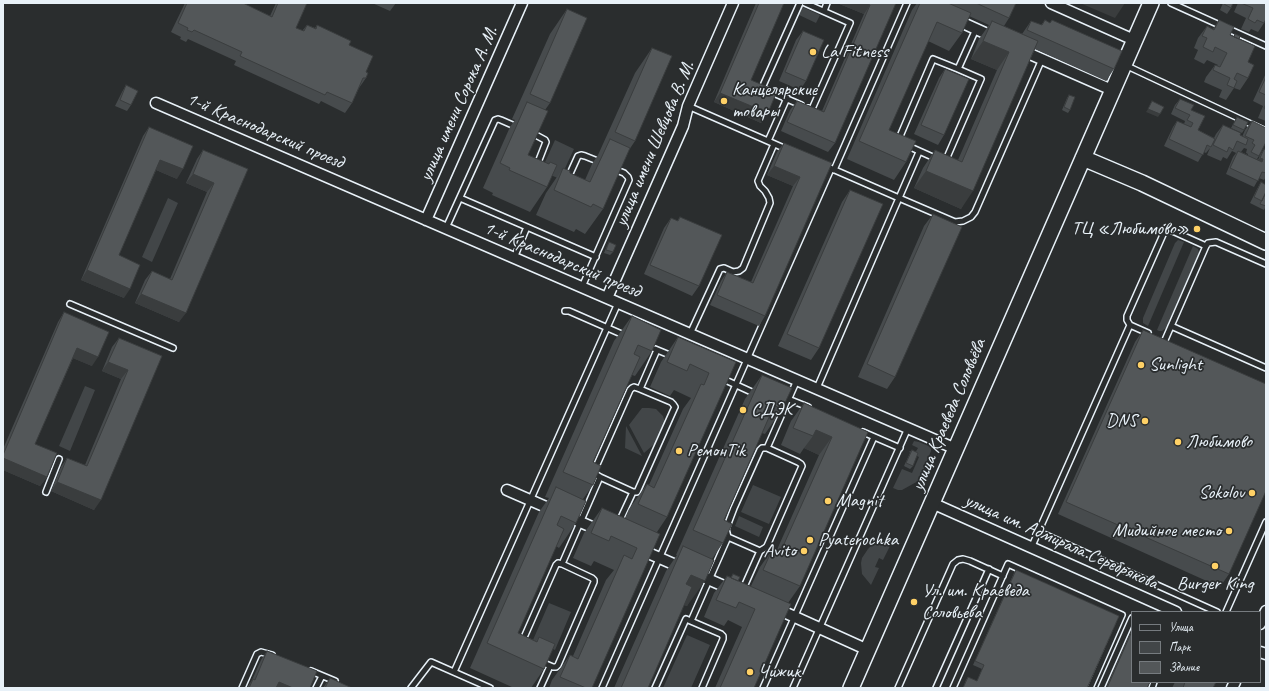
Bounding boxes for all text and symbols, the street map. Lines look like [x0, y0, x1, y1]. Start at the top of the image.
street label: улица имени Сорока А. М. [415, 23, 503, 185]
place label: La Fitness [821, 41, 888, 63]
marker: La Fitness [808, 47, 818, 57]
street label: улица имени Шевцова В. М. [610, 58, 700, 230]
place label: Канцелярские товары [732, 79, 817, 123]
street label: 1-й Краснодарский проезд [183, 88, 347, 174]
marker: Канцелярские товары [719, 96, 729, 106]
street label: 1-й Краснодарский проезд [480, 217, 644, 303]
place label: ТЦ «Любимово» [1071, 218, 1189, 240]
marker: ТЦ «Любимово» [1192, 224, 1202, 234]
street label: улица Краеведа Соловьёва [907, 335, 991, 495]
place label: Sunlight [1149, 354, 1202, 376]
marker: Sunlight [1136, 360, 1146, 370]
place label: СДЭК [751, 399, 793, 421]
marker: СДЭК [738, 405, 748, 415]
place label: DNS [1106, 410, 1137, 432]
marker: DNS [1140, 416, 1150, 426]
place label: Любимово [1186, 431, 1252, 453]
marker: Любимово [1173, 437, 1183, 447]
place label: РемонTik [687, 440, 745, 462]
marker: РемонTik [674, 446, 684, 456]
place label: Sokolov [1198, 482, 1244, 504]
marker: Sokolov [1247, 488, 1257, 498]
street label: улица им. Адмирала Серебрякова [961, 489, 1161, 595]
place label: Magnit [836, 490, 883, 512]
marker: Magnit [823, 496, 833, 506]
place label: Мидийное место [1112, 520, 1221, 542]
marker: Мидийное место [1224, 526, 1234, 536]
place label: Pyaterochka [818, 529, 898, 551]
marker: Pyaterochka [805, 535, 815, 545]
place label: Avito [764, 540, 796, 562]
marker: Avito [799, 546, 809, 556]
marker: Burger King [1210, 561, 1220, 571]
place label: Burger King [1177, 573, 1253, 595]
place label: Ул. им. Краеведа Соловьева [922, 580, 1029, 624]
marker: Ул. им. Краеведа Соловьева [909, 597, 919, 607]
legend [1131, 611, 1261, 683]
text: Улица [1169, 619, 1193, 635]
text: Парк [1169, 639, 1190, 655]
text: Здание [1169, 659, 1199, 675]
place label: Чижик [758, 661, 801, 683]
marker: Чижик [745, 667, 755, 677]

